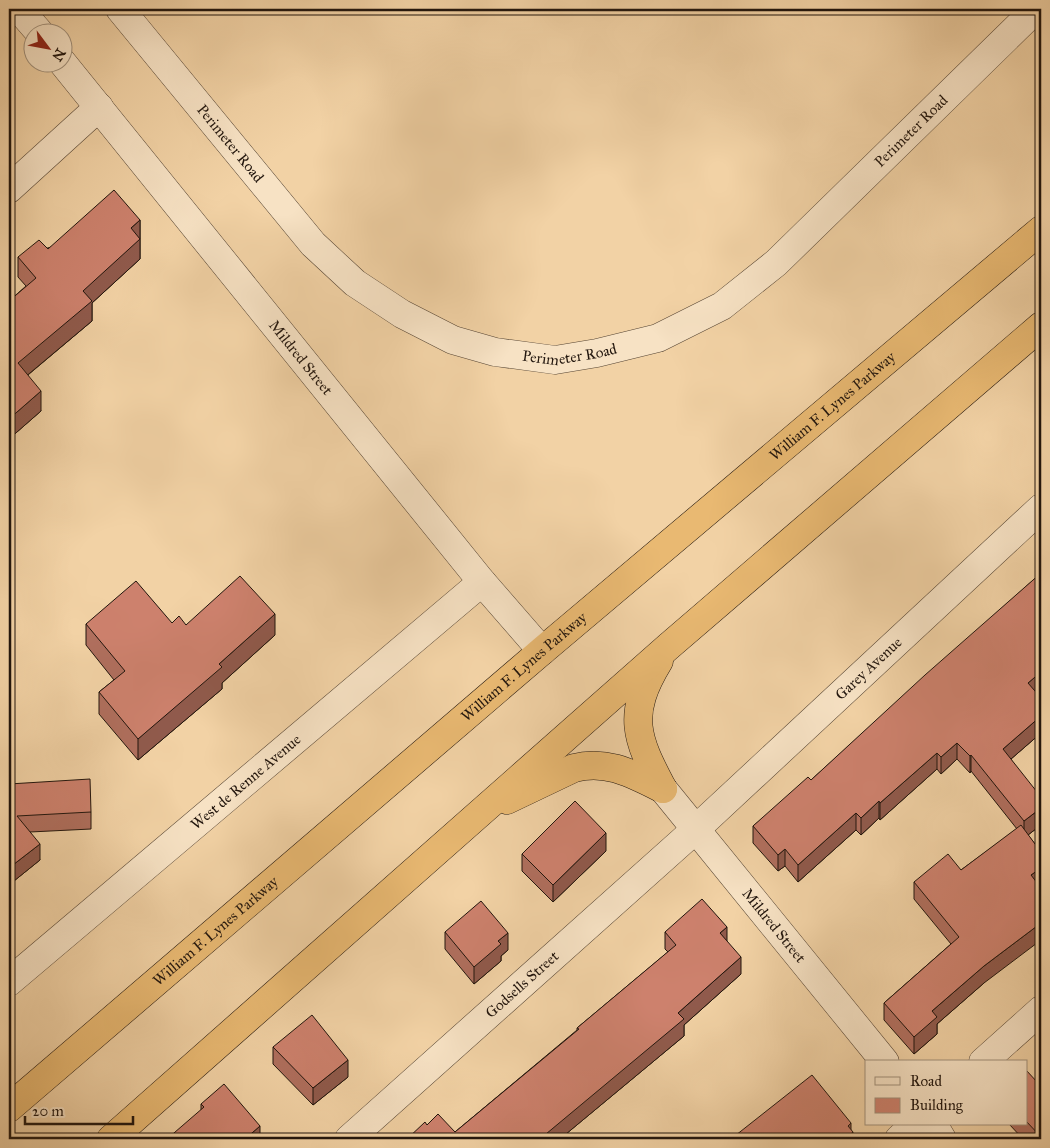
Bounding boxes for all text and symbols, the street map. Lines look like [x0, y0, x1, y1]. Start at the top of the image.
north arrow [22, 22, 72, 72]
text: N [48, 45, 69, 64]
street label: Perimeter Road [871, 91, 952, 171]
street label: Perimeter Road [193, 101, 268, 186]
street label: Mildred Street [265, 317, 337, 399]
street label: Perimeter Road [521, 339, 619, 369]
street label: William F. Lynes Parkway [766, 347, 900, 464]
street label: William F. Lynes Parkway [457, 608, 591, 725]
street label: Garey Avenue [832, 633, 906, 704]
street label: West de Renne Avenue [187, 730, 304, 833]
street label: William F. Lynes Parkway [149, 872, 283, 990]
street label: Mildred Street [738, 885, 810, 967]
street label: Godsells Street [482, 947, 563, 1022]
legend [865, 1060, 1028, 1126]
text: Road [910, 1072, 942, 1090]
scale bar [25, 1093, 132, 1125]
text: Building [910, 1096, 964, 1114]
text: 20 m [32, 1102, 64, 1120]

